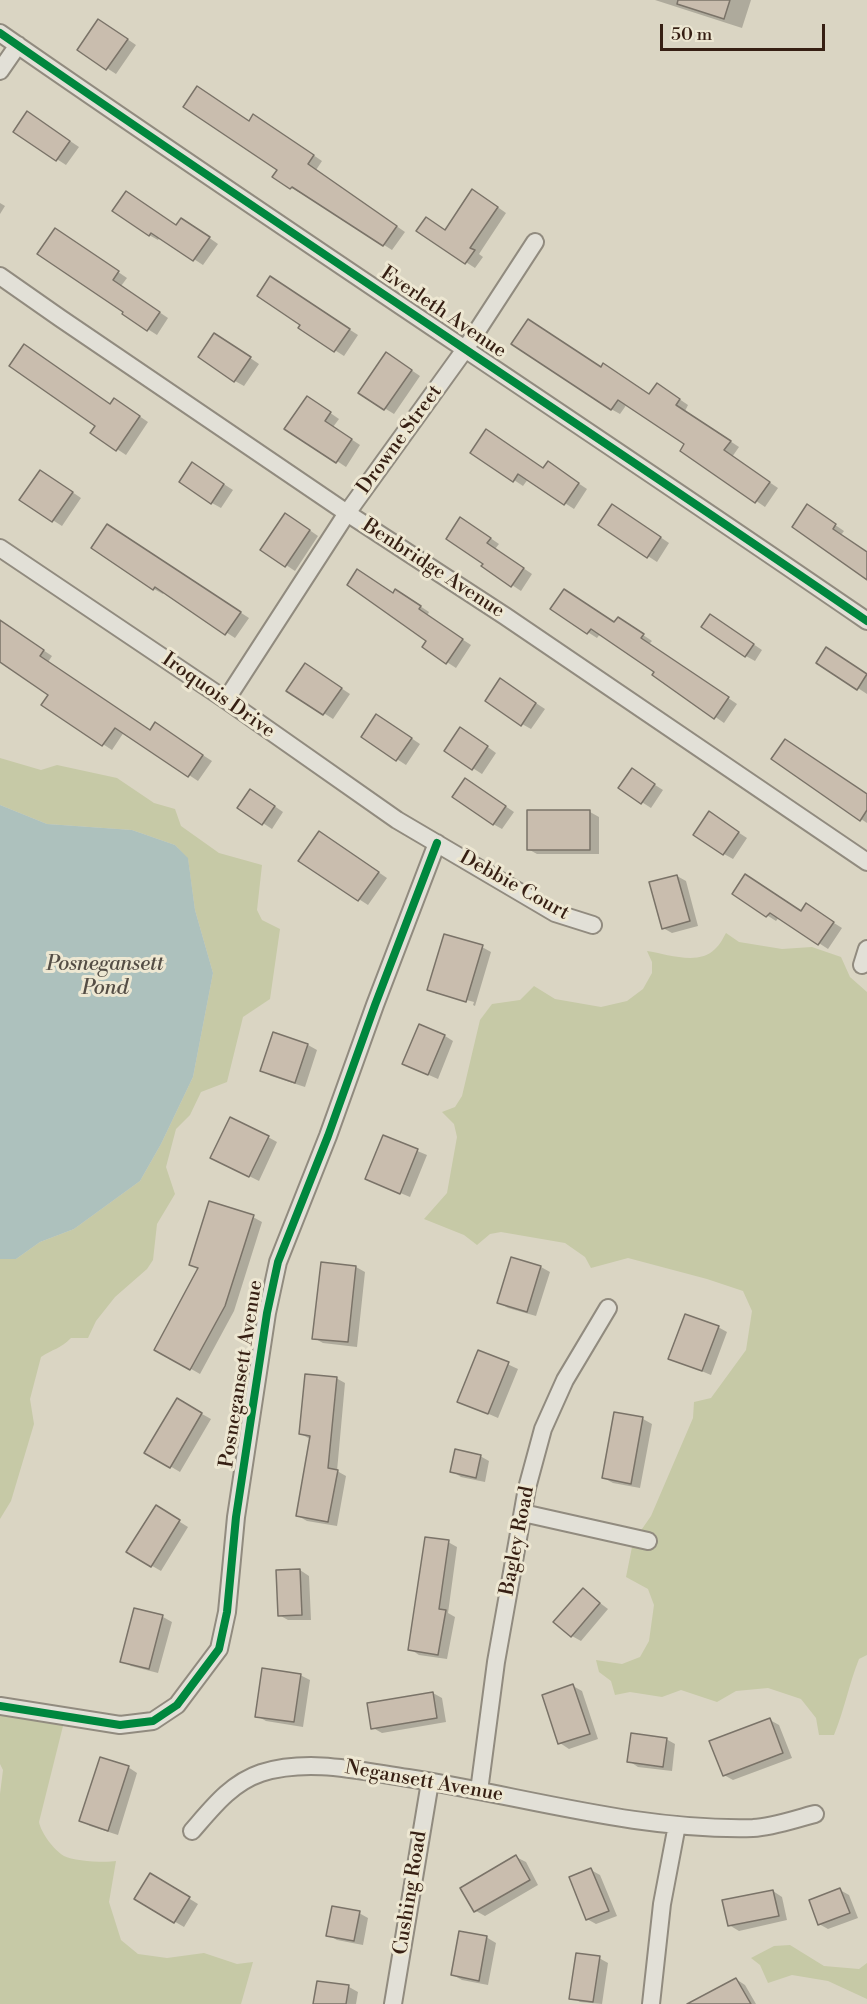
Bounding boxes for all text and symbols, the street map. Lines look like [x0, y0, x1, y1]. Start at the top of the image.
scale bar [663, 12, 828, 50]
text: 50 m [671, 23, 712, 46]
street label: Everleth Avenue [376, 262, 510, 364]
street label: Drowne Street [352, 381, 448, 499]
street label: Benbridge Avenue [357, 514, 509, 624]
street label: Iroquois Drive [157, 648, 279, 744]
street label: Debbie Court [455, 846, 573, 926]
water label: Posnegansett Pond [46, 952, 164, 1002]
street label: Posnegansett Avenue [215, 1278, 269, 1470]
street label: Bagley Road [496, 1484, 540, 1598]
street label: Negansett Avenue [343, 1756, 505, 1808]
street label: Cushing Road [389, 1829, 433, 1957]

